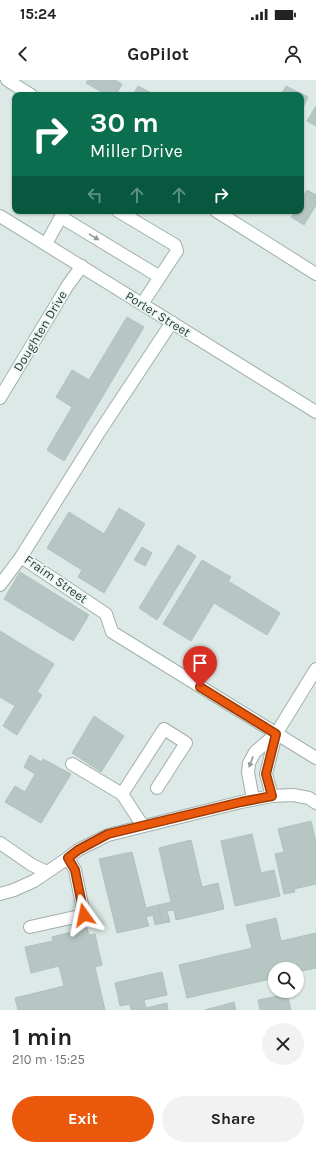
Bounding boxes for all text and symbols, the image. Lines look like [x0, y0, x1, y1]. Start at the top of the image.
text: 15:24 [20, 5, 56, 23]
icon: back [12, 43, 34, 65]
text: GoPilot [127, 43, 189, 65]
icon: person [282, 43, 304, 65]
text: 30 m [90, 106, 159, 139]
icon: right [24, 108, 76, 160]
text: Miller Drive [90, 140, 183, 162]
icon: left [84, 184, 106, 206]
icon: ahead [126, 184, 148, 206]
icon: ahead [168, 184, 190, 206]
icon: right [210, 184, 232, 206]
one-way arrow [88, 234, 100, 241]
street label: Doughten Drive [10, 288, 70, 374]
street label: Porter Street [123, 288, 193, 340]
street label: Fraim Street [22, 552, 90, 606]
pin [183, 646, 217, 687]
icon: arrive [189, 652, 211, 674]
one-way arrow [247, 756, 253, 768]
position arrow [63, 894, 105, 936]
map controls [268, 962, 304, 998]
button: search [268, 962, 304, 998]
text: 1 min [12, 1023, 72, 1051]
button: close [262, 1023, 304, 1065]
text: 210 m · 15:25 [12, 1052, 85, 1067]
button: Exit [12, 1096, 154, 1142]
button: Share [162, 1096, 304, 1142]

